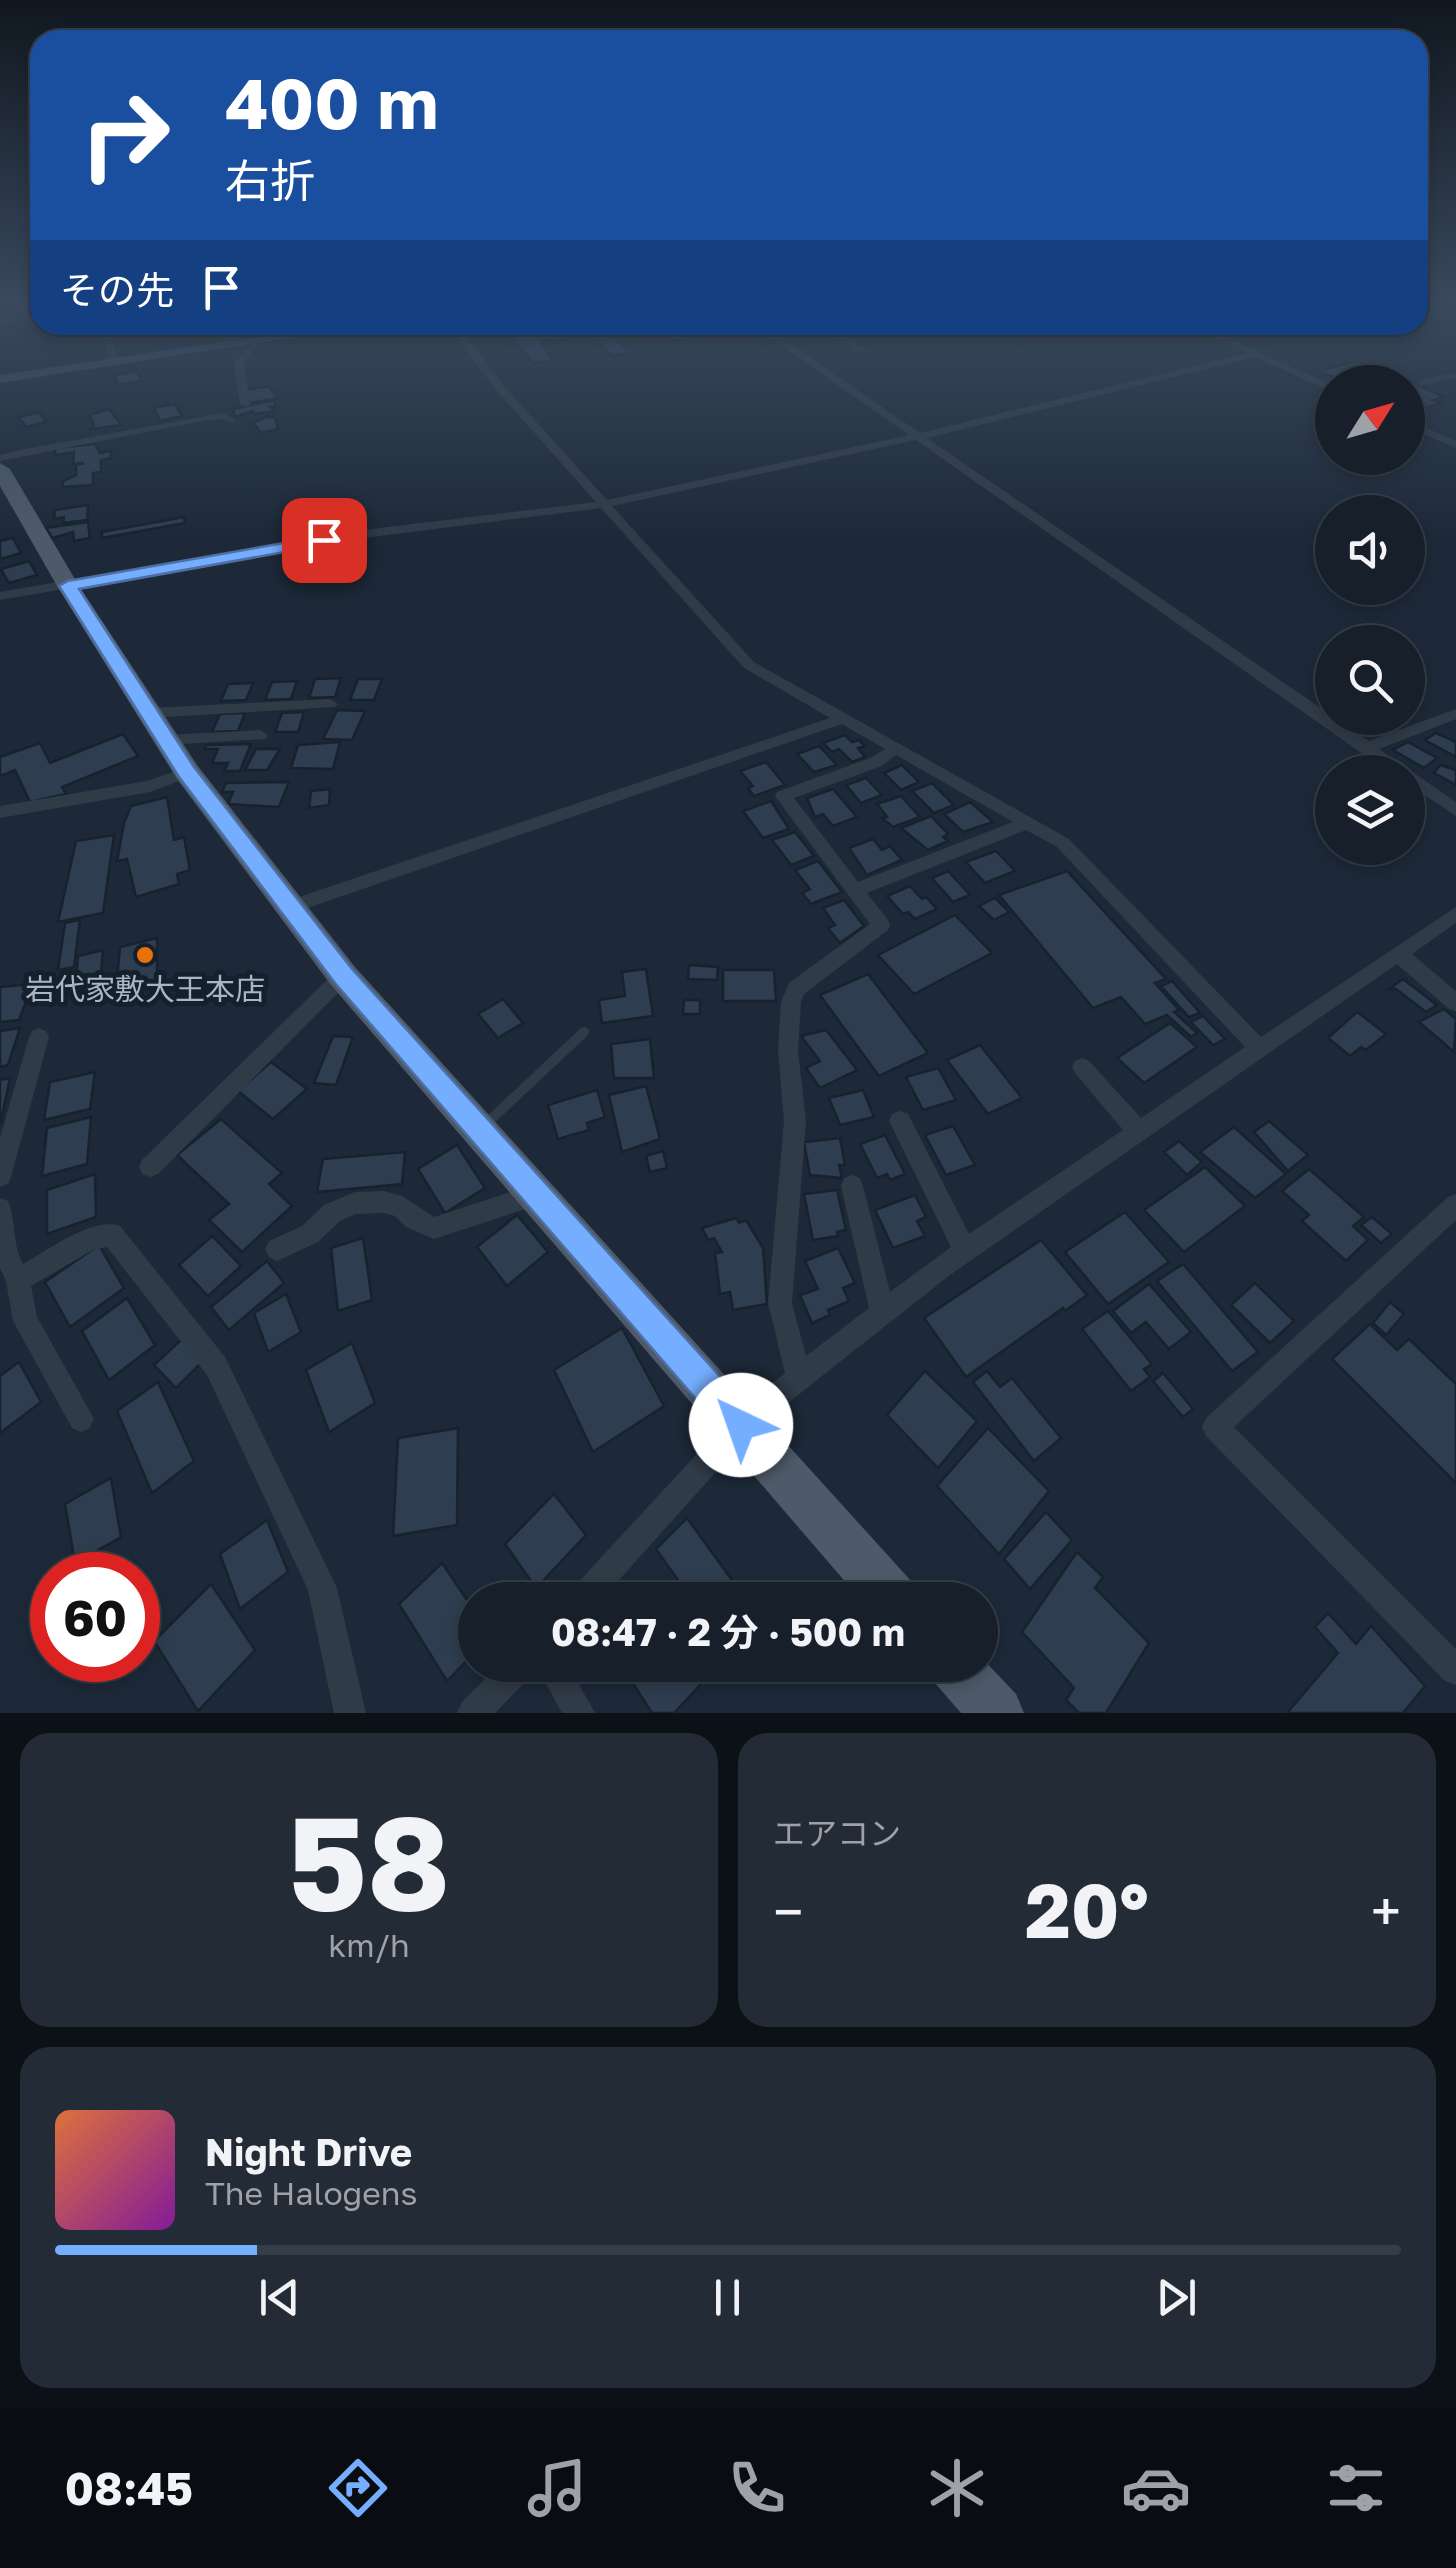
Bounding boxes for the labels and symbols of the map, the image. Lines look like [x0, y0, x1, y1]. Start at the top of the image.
north arrow [1315, 365, 1425, 475]
pin [282, 498, 367, 583]
marker: 岩代家敷大王本店 [134, 944, 156, 966]
place label: 岩代家敷大王本店 [25, 971, 265, 1007]
position arrow [689, 1373, 793, 1477]
speed limit sign: 60 [30, 1552, 160, 1682]

